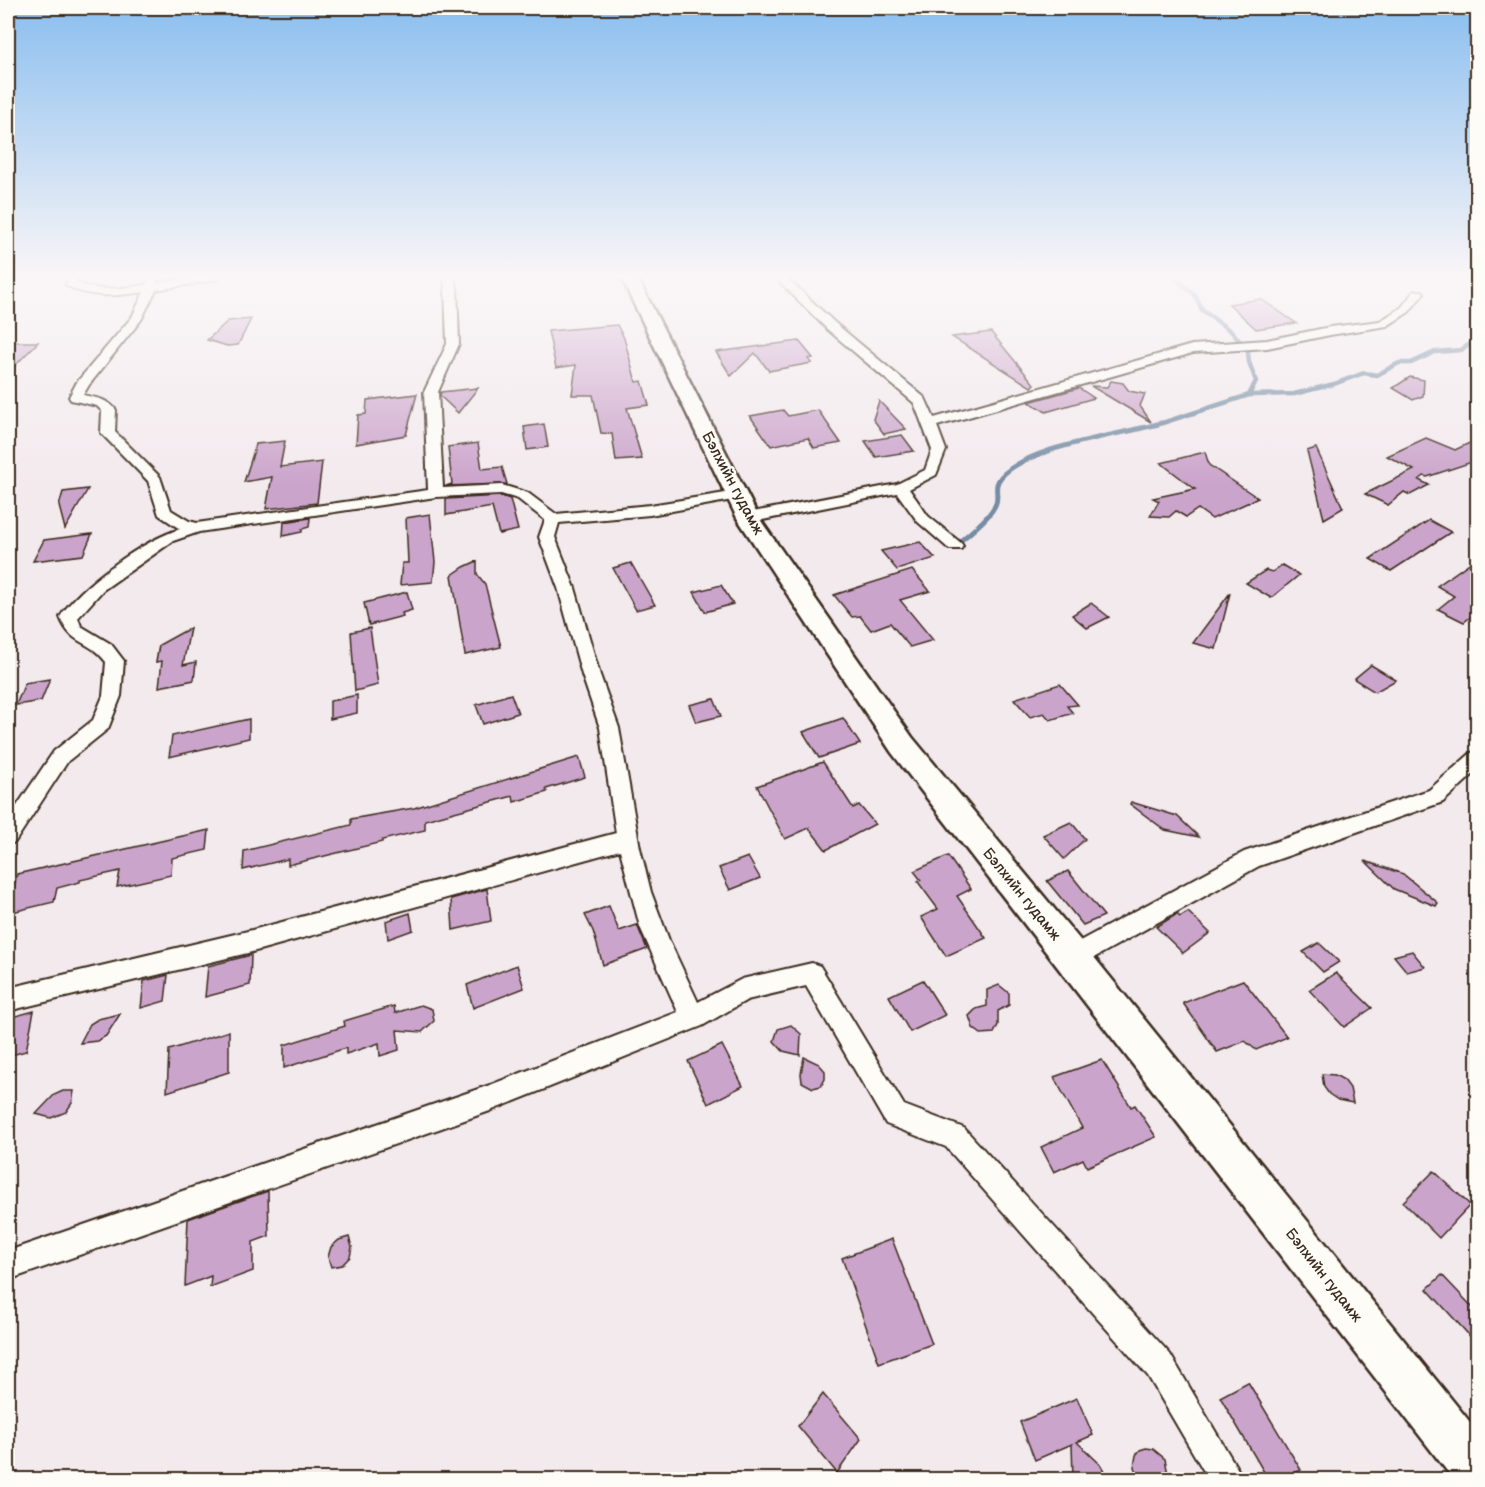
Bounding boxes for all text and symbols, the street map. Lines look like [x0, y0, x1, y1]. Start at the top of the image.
street label: Бэлхийн гудамж [697, 429, 768, 538]
street label: Бэлхийн гудамж [978, 844, 1065, 945]
street label: Бэлхийн гудамж [1281, 1225, 1366, 1326]

